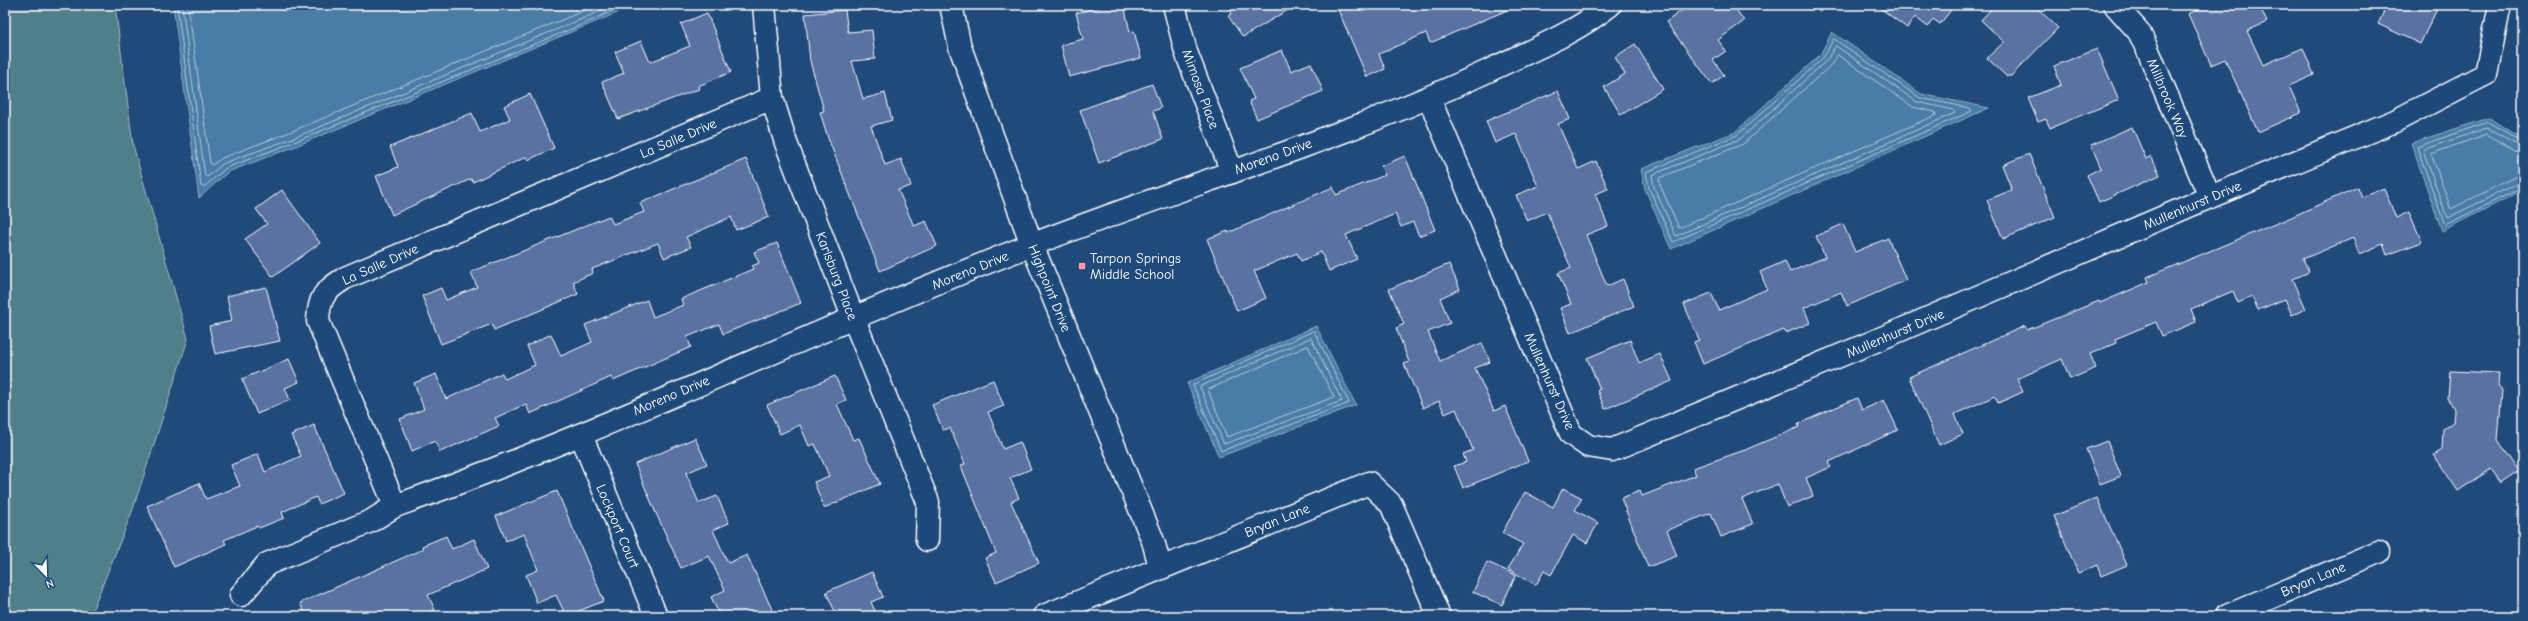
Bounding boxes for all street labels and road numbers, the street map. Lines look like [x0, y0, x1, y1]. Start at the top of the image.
street label: Mimosa Place [1178, 47, 1223, 131]
street label: Millbrook Way [2143, 56, 2192, 141]
street label: La Salle Drive [637, 115, 719, 162]
street label: Moreno Drive [1232, 135, 1314, 178]
street label: Mullenhurst Drive [2141, 177, 2244, 234]
street label: Karlsburg Place [812, 230, 861, 323]
street label: La Salle Drive [339, 240, 421, 289]
street label: Highpoint Drive [1024, 242, 1075, 334]
street label: Moreno Drive [929, 247, 1011, 294]
street label: Mullenhurst Drive [1844, 305, 1947, 362]
street label: Mullenhurst Drive [1521, 330, 1579, 432]
street label: Moreno Drive [630, 372, 712, 419]
street label: Lockport Court [592, 482, 643, 572]
street label: Bryan Lane [1242, 500, 1312, 541]
street label: Bryan Lane [2278, 558, 2348, 601]

